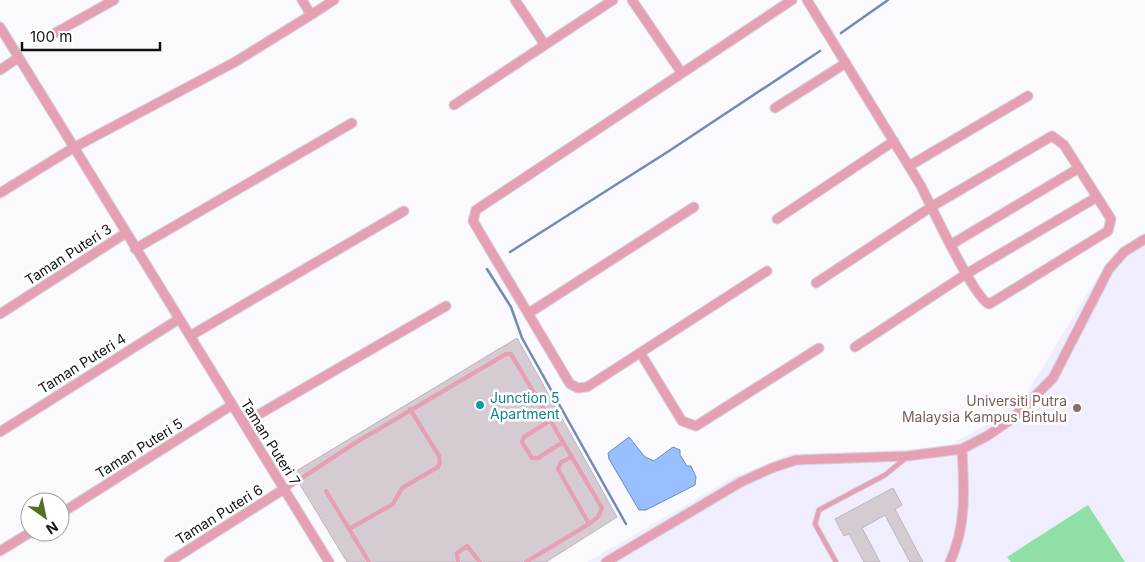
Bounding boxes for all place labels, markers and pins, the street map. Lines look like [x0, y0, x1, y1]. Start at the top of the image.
place label: Junction 5 Apartment [490, 389, 560, 422]
place label: Universiti Putra Malaysia Kampus Bintulu [902, 392, 1067, 425]
marker: Junction 5 Apartment [474, 399, 486, 411]
marker: Universiti Putra Malaysia Kampus Bintulu [1071, 402, 1083, 414]

